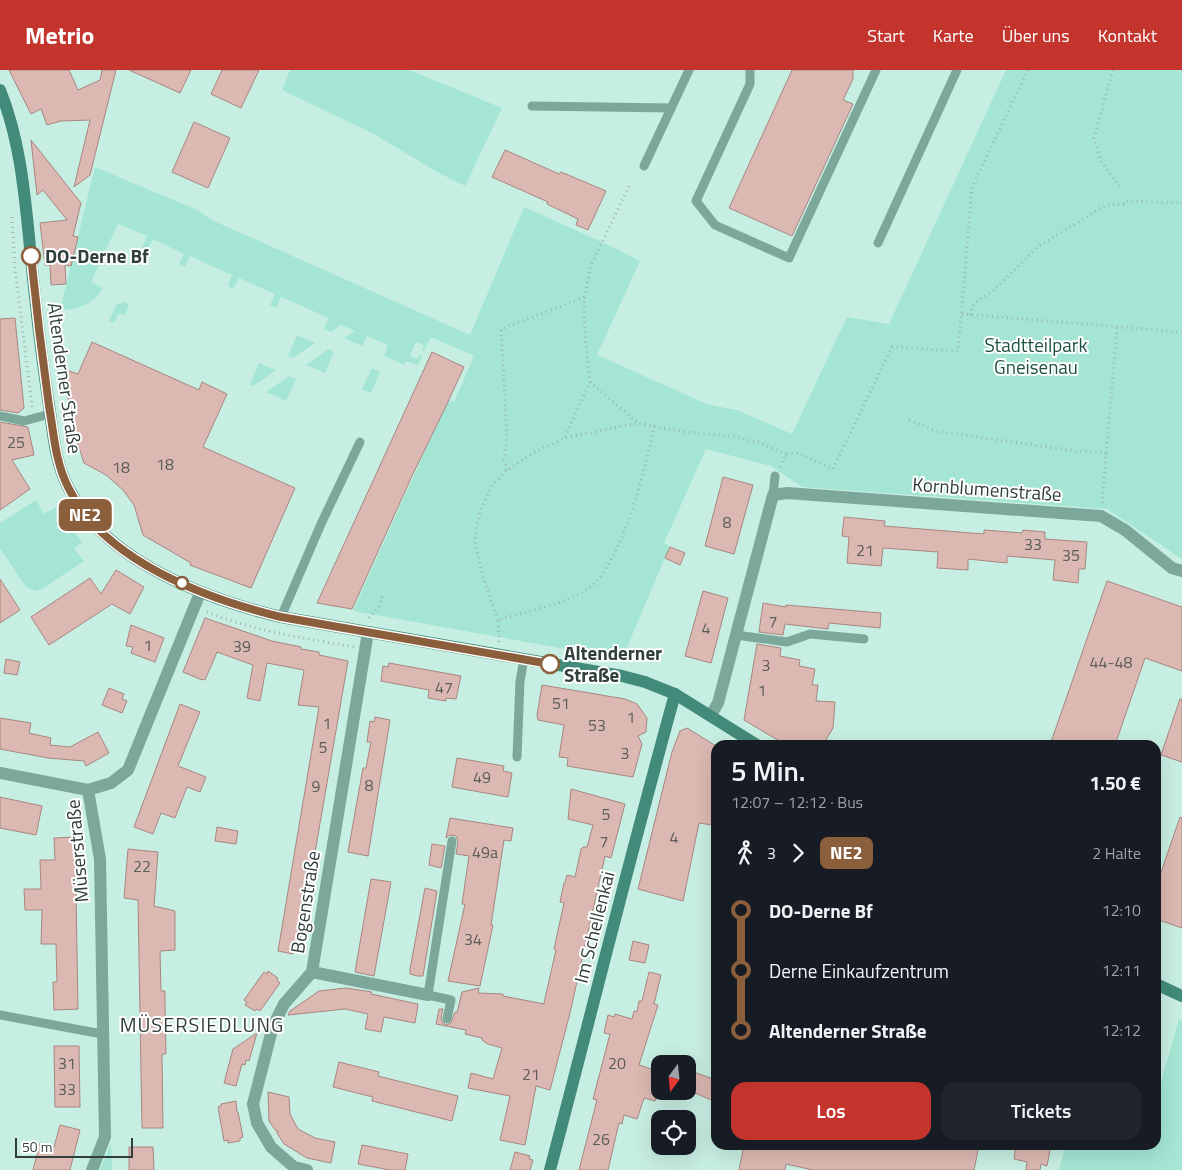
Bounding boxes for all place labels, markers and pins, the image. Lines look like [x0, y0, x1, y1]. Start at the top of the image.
place label: DO-Derne Bf [45, 241, 149, 270]
marker: DO-Derne Bf [21, 246, 41, 266]
unlabelled marker [175, 576, 189, 590]
place label: Altenderner Straße [564, 638, 662, 689]
marker: Altenderner Straße [540, 654, 560, 674]

